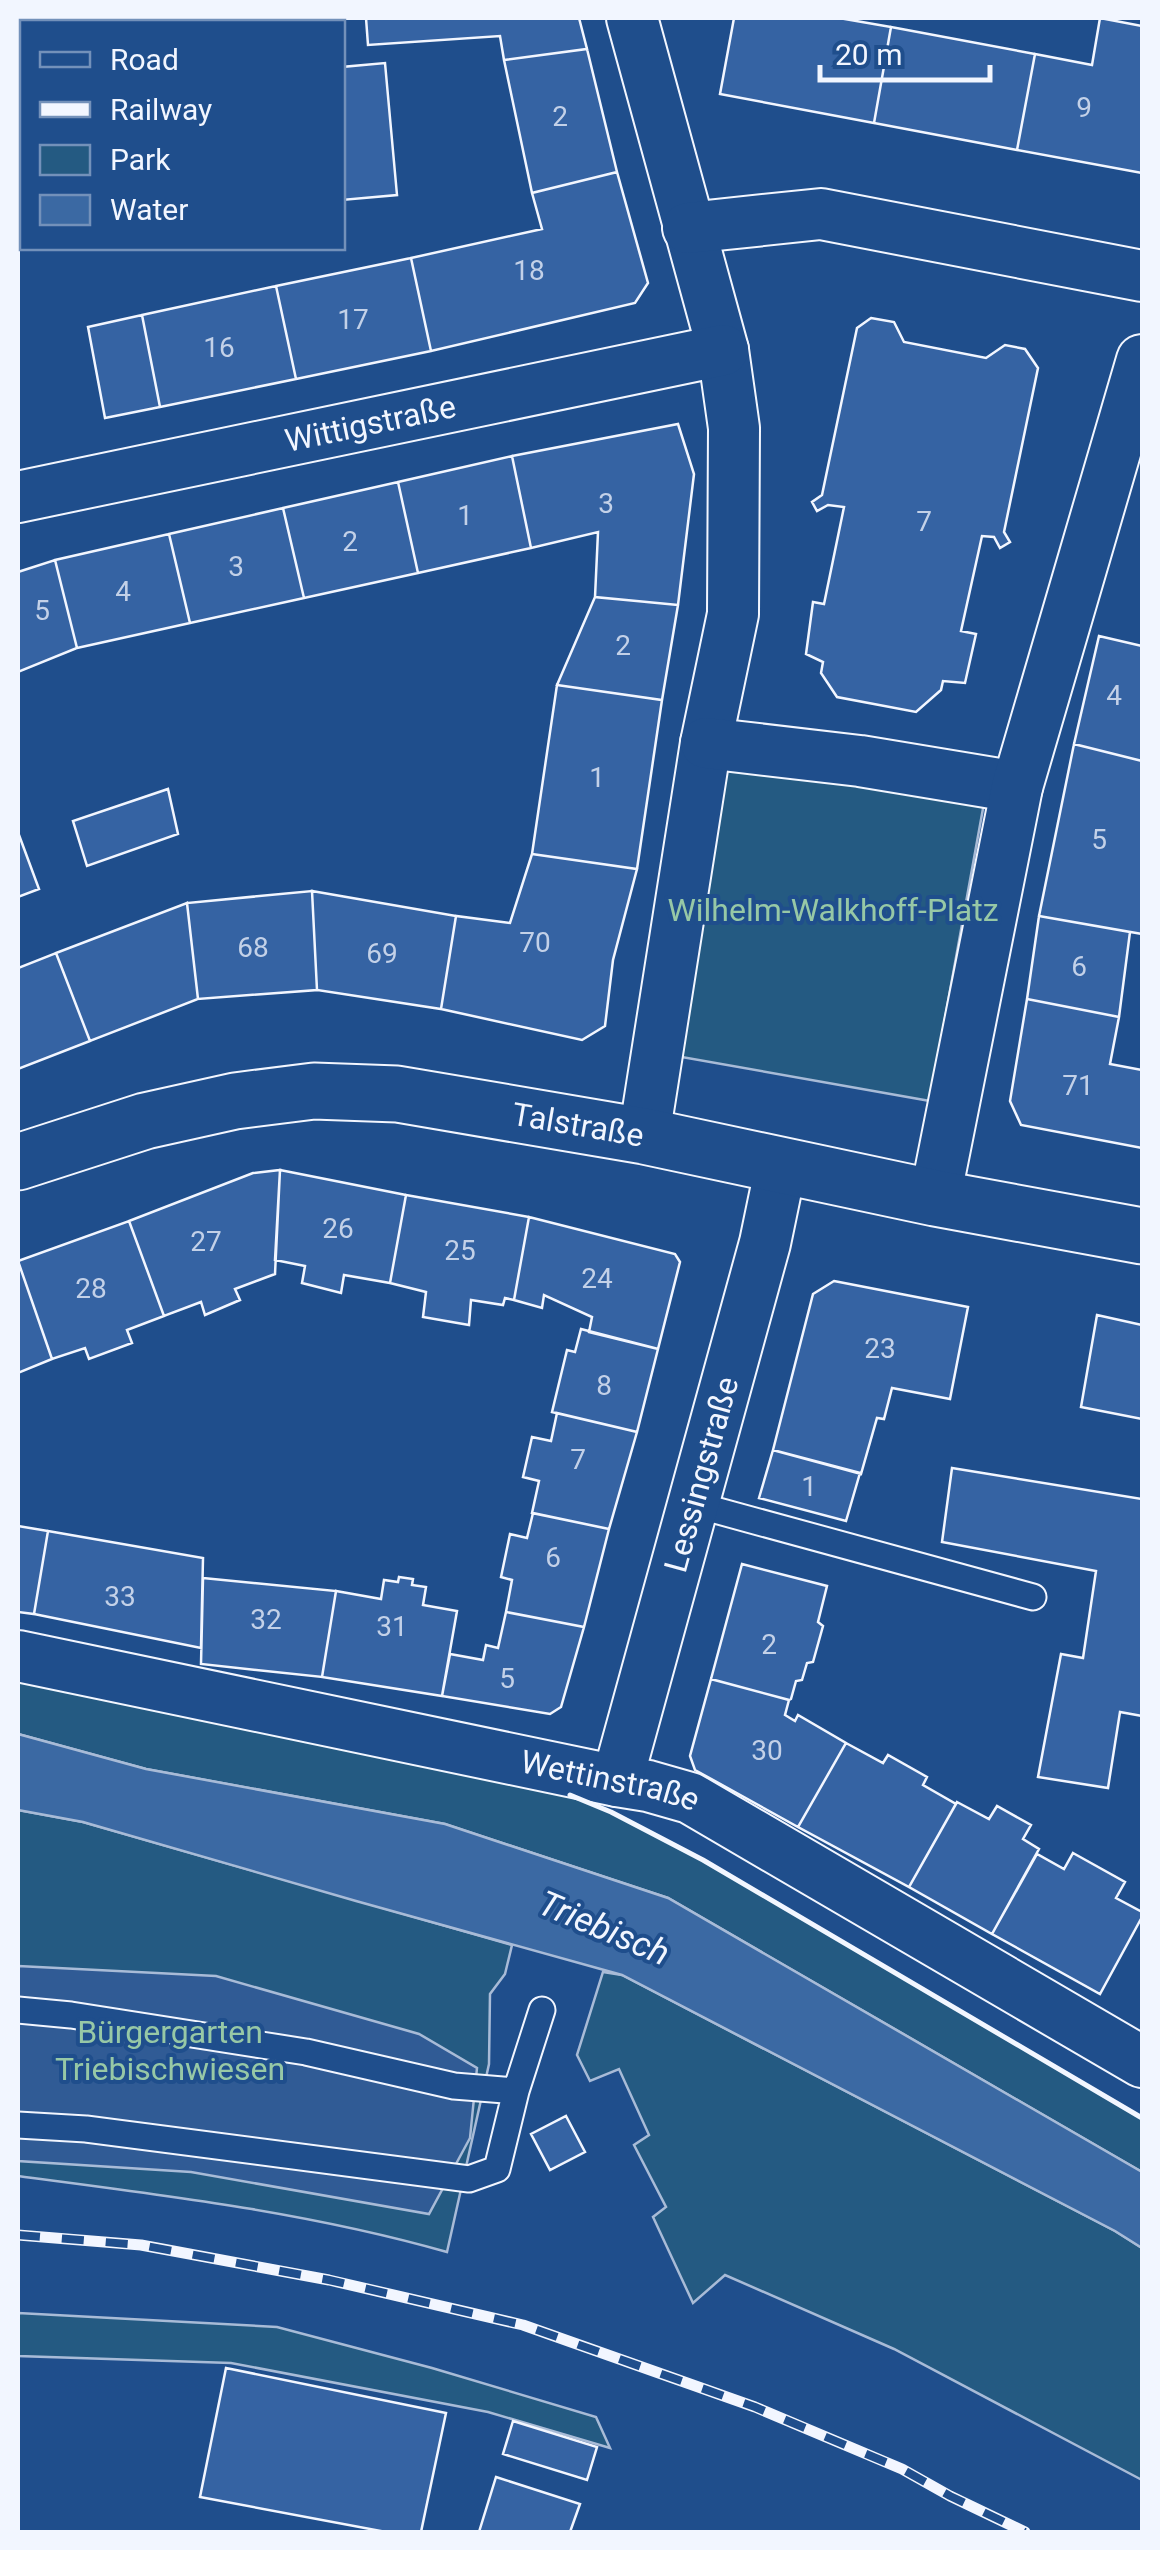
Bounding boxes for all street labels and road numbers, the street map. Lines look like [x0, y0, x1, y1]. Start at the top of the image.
street label: Wittigstraße [282, 387, 459, 460]
street label: Talstraße [509, 1095, 647, 1155]
street label: Lessingstraße [656, 1372, 746, 1576]
street label: Wettinstraße [517, 1742, 707, 1819]

